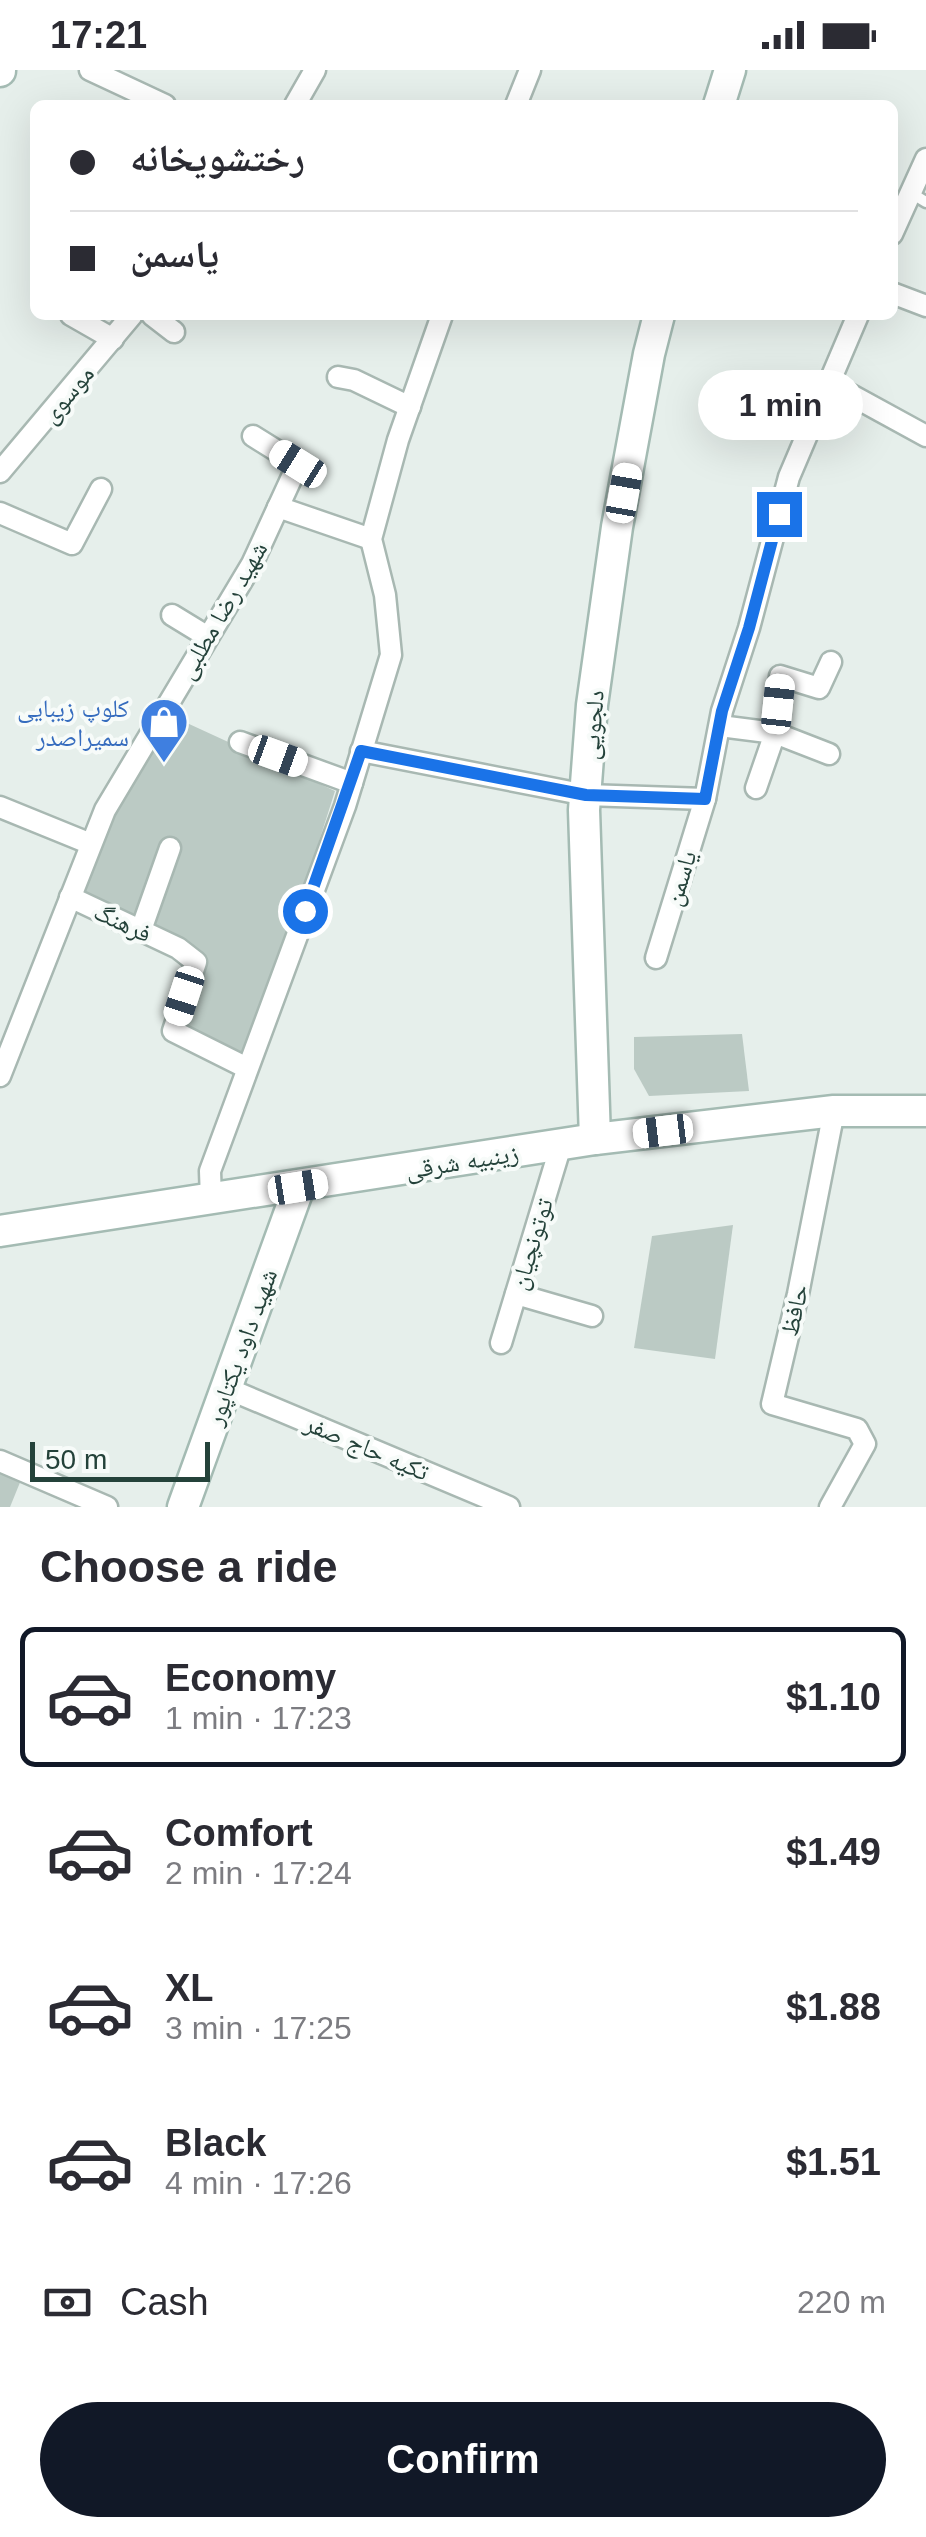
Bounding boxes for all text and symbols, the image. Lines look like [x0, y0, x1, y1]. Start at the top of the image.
text: 17:21 [50, 14, 147, 56]
text: رختشویخانه [130, 137, 305, 179]
text: یاسمن [130, 233, 219, 275]
street label: موسوی [35, 359, 101, 430]
callout: 1 min [696, 369, 862, 439]
text: 1 min [739, 387, 822, 423]
car [265, 435, 331, 493]
car [604, 461, 644, 525]
route end [757, 492, 802, 537]
street label: شهید رضا مطلبی [171, 536, 274, 685]
car [760, 673, 796, 735]
street label: دلجویی [575, 689, 611, 761]
place label: کلوپ زیبایی سمیراصدر [17, 694, 129, 751]
shop icon: کلوپ زیبایی سمیراصدر [138, 696, 190, 764]
car [245, 732, 311, 780]
street label: یاسمن [658, 847, 704, 910]
route start [283, 889, 328, 934]
street label: فرهنگ [90, 897, 156, 947]
car [160, 963, 208, 1029]
car [631, 1112, 695, 1150]
street label: زینبیه شرقی [403, 1138, 521, 1186]
car [266, 1167, 330, 1207]
street label: توتونچیان [504, 1195, 560, 1294]
street label: شهید داود یکتاپور [199, 1265, 283, 1430]
street label: حافظ [774, 1281, 814, 1339]
street label: تکیه حاج صفر [299, 1408, 433, 1487]
scale bar [30, 1437, 210, 1482]
text: 50 m [45, 1444, 107, 1475]
text: Choose a ride [40, 1541, 338, 1592]
icon: car [45, 1652, 135, 1742]
text: Economy [165, 1657, 336, 1699]
text: $1.10 [786, 1676, 881, 1718]
text: 1 min · 17:23 [165, 1700, 352, 1736]
icon: car [45, 1807, 135, 1897]
text: Comfort [165, 1812, 313, 1854]
text: $1.49 [786, 1831, 881, 1873]
text: 2 min · 17:24 [165, 1855, 352, 1891]
icon: car [45, 1962, 135, 2052]
text: XL [165, 1967, 214, 2009]
text: $1.88 [786, 1986, 881, 2028]
text: 3 min · 17:25 [165, 2010, 352, 2046]
icon: car [45, 2117, 135, 2207]
text: Black [165, 2122, 266, 2164]
text: $1.51 [786, 2141, 881, 2183]
text: 4 min · 17:26 [165, 2165, 352, 2201]
icon: cash [40, 2275, 95, 2330]
text: Cash [120, 2281, 209, 2323]
text: 220 m [797, 2284, 886, 2320]
button: Confirm [40, 2402, 886, 2517]

